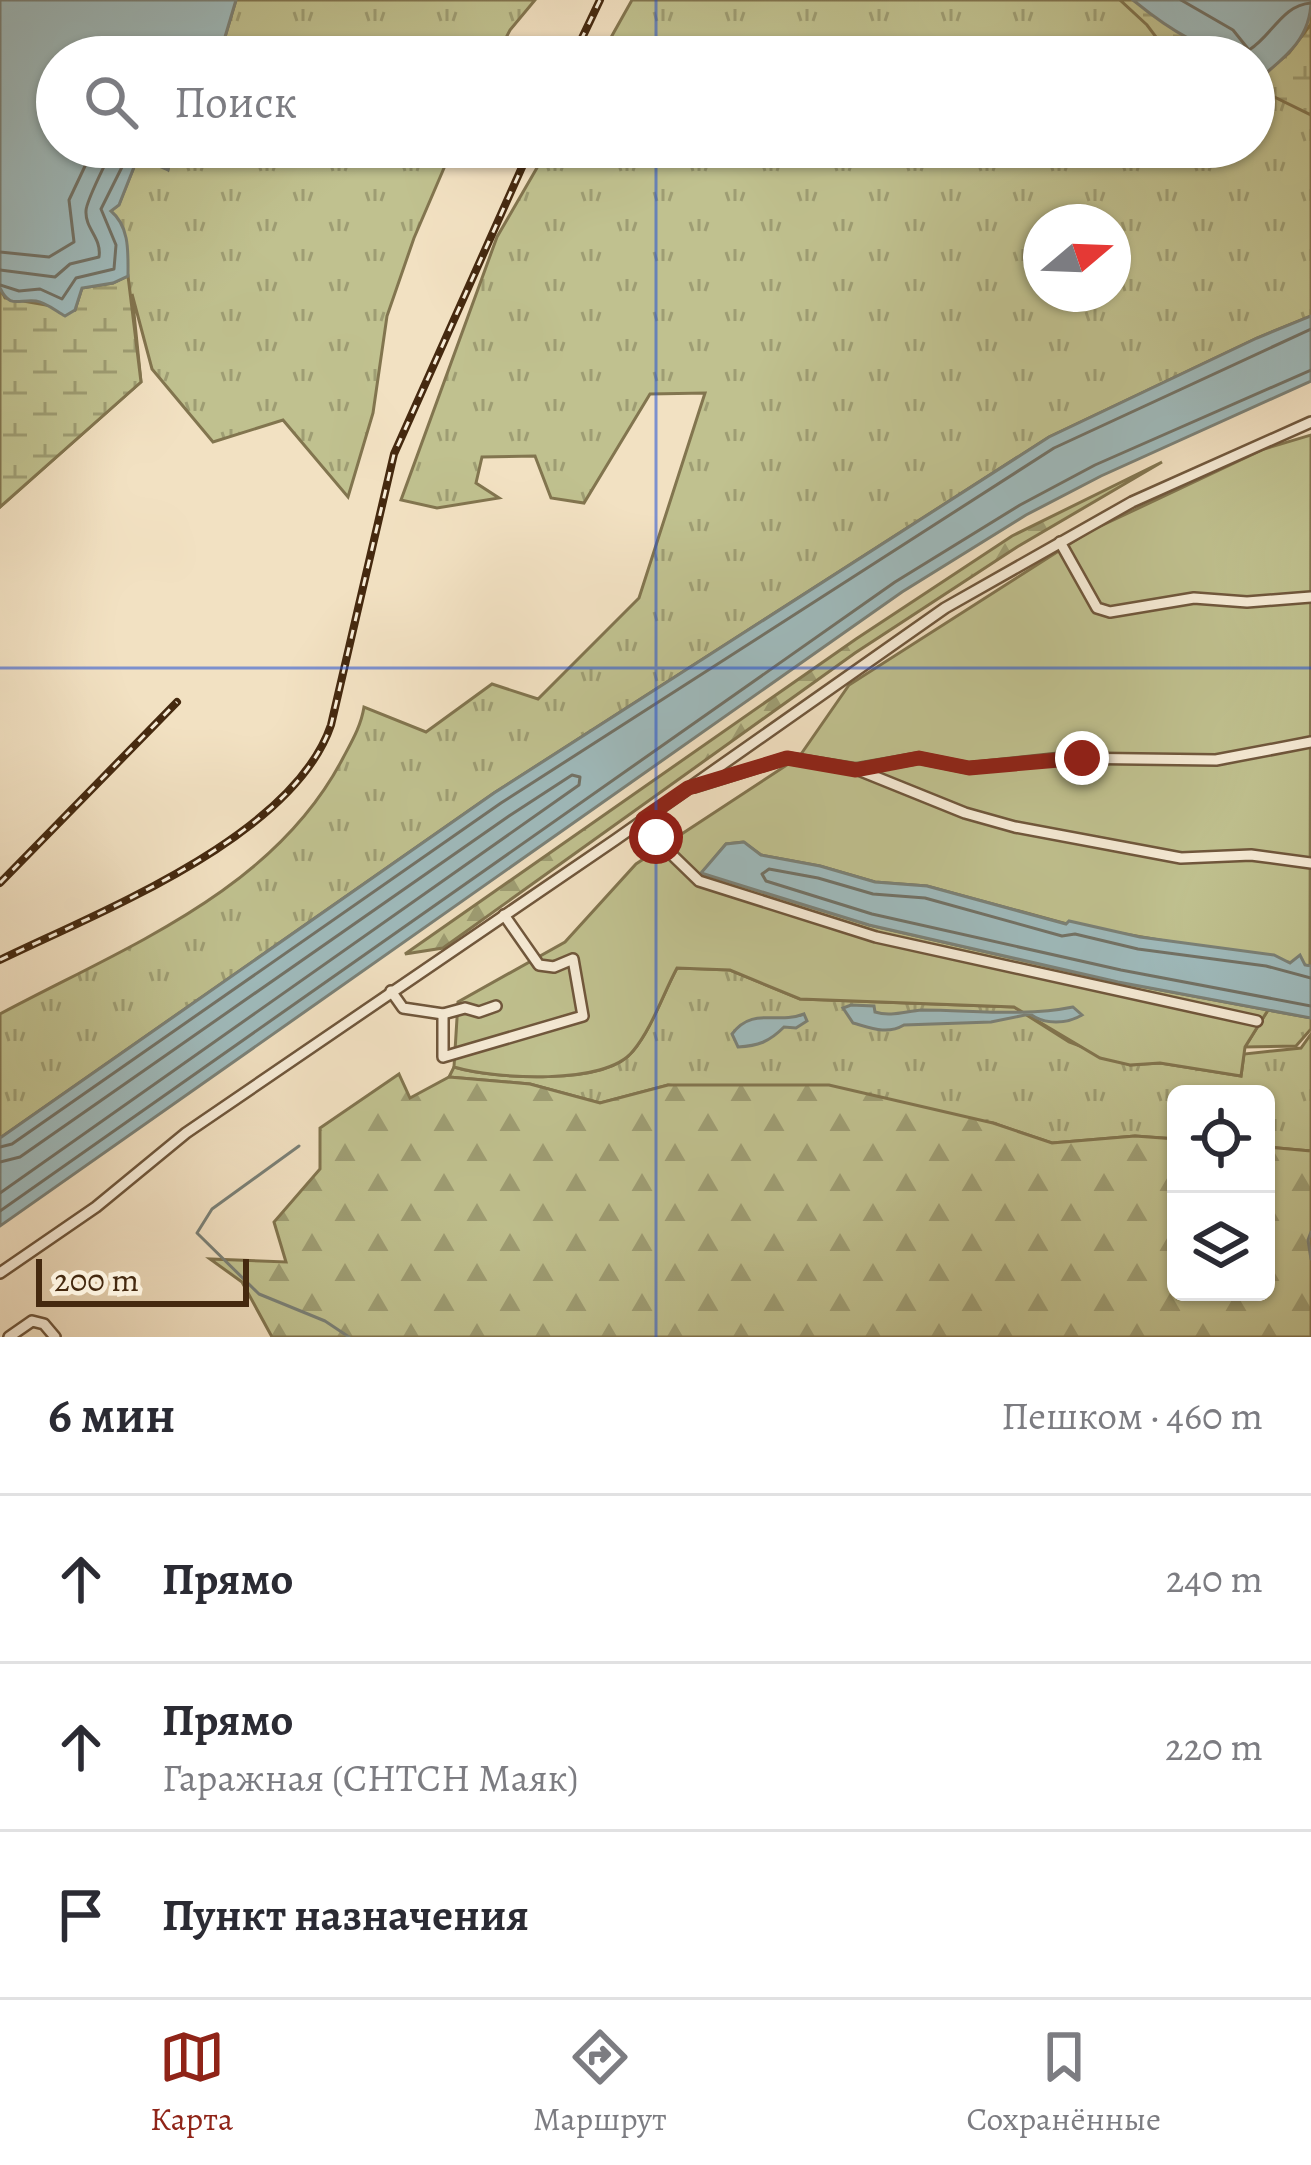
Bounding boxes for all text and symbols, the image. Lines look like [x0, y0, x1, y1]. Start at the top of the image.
search box [36, 36, 1275, 168]
icon: search [78, 69, 144, 135]
text: Поиск [174, 71, 297, 133]
north arrow [1023, 204, 1131, 312]
route end [1055, 731, 1109, 785]
route start [629, 810, 683, 864]
map controls [1167, 1085, 1275, 1301]
button: locate [1167, 1085, 1275, 1193]
button: layers [1167, 1193, 1275, 1301]
scale bar [36, 1253, 249, 1306]
text: 200 m [54, 1257, 139, 1302]
text: 6 мин [48, 1380, 175, 1450]
text: Пешком · 460 m [1001, 1389, 1263, 1442]
icon: ahead [48, 1546, 114, 1612]
text: Прямо [162, 1548, 293, 1610]
text: 240 m [1166, 1552, 1263, 1605]
text: Прямо [162, 1689, 293, 1751]
icon: ahead [48, 1714, 114, 1780]
text: 220 m [1165, 1720, 1263, 1773]
text: Гаражная (СНТСН Маяк) [162, 1751, 578, 1804]
icon: arrive [48, 1882, 114, 1948]
text: Пункт назначения [162, 1884, 529, 1946]
tab: Карта [150, 2024, 233, 2141]
tab: Маршрут [533, 2024, 667, 2141]
tab: Сохранённые [966, 2024, 1161, 2141]

